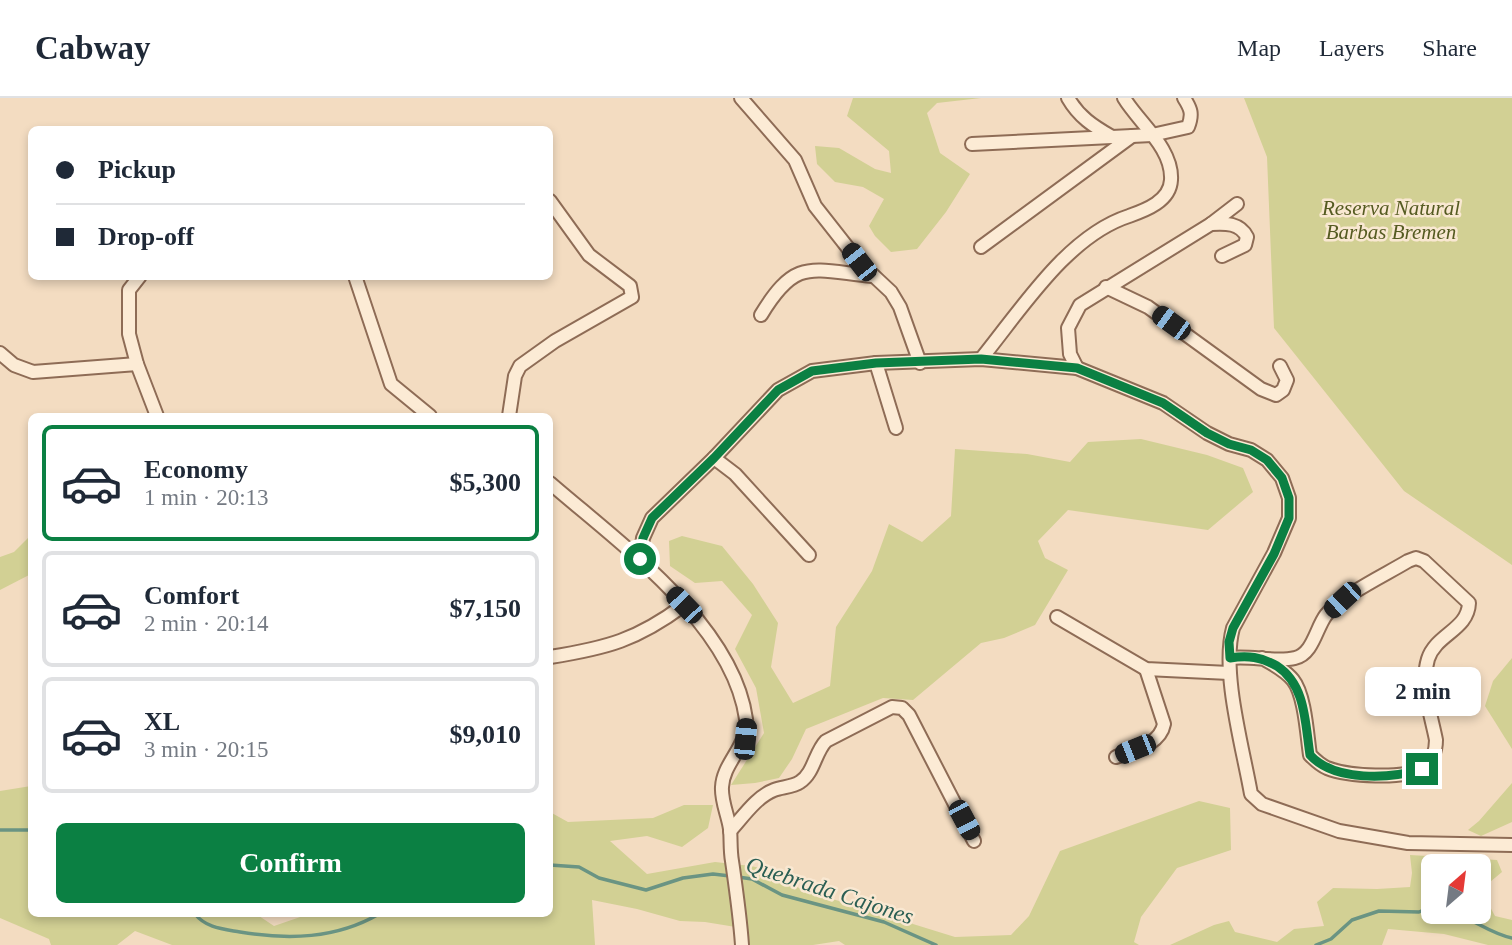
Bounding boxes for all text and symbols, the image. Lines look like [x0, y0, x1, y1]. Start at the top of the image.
text: Cabway [35, 30, 151, 66]
text: Map [1237, 35, 1281, 61]
text: Layers [1319, 35, 1384, 61]
text: Share [1422, 35, 1477, 61]
text: Pickup [98, 155, 176, 184]
park label: Reserva Natural Barbas Bremen [1321, 196, 1460, 244]
text: Drop-off [98, 222, 194, 251]
car [838, 239, 881, 285]
car [1148, 302, 1195, 344]
icon: car [60, 452, 123, 515]
text: Economy [144, 455, 248, 484]
text: $5,300 [450, 468, 521, 497]
text: 1 min · 20:13 [144, 485, 269, 510]
route start [624, 543, 656, 575]
icon: car [60, 578, 123, 641]
car [1320, 578, 1365, 622]
text: Comfort [144, 581, 239, 610]
car [662, 583, 707, 627]
text: $7,150 [450, 594, 521, 623]
text: 2 min · 20:14 [144, 611, 269, 636]
callout: 2 min [1364, 668, 1480, 716]
text: 2 min [1395, 679, 1451, 704]
icon: car [60, 704, 123, 767]
text: XL [144, 707, 180, 736]
car [733, 717, 758, 761]
text: $9,010 [450, 720, 521, 749]
car [1112, 731, 1159, 767]
text: 3 min · 20:15 [144, 737, 269, 762]
route end [1406, 753, 1438, 785]
car [945, 797, 984, 843]
button: Confirm [56, 823, 525, 903]
water label: Quebrada Cajones [743, 852, 917, 929]
north arrow [1421, 854, 1491, 924]
map controls [1421, 854, 1491, 924]

